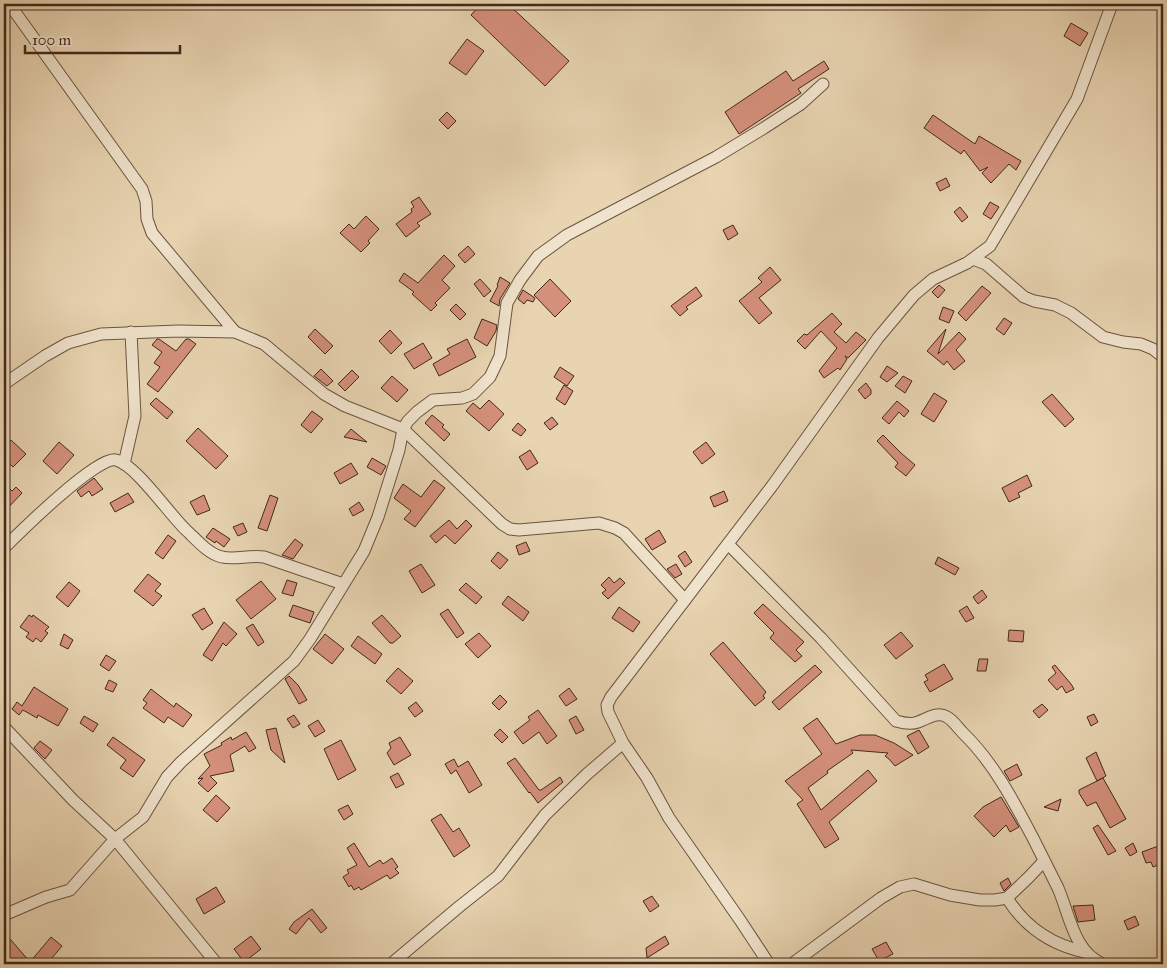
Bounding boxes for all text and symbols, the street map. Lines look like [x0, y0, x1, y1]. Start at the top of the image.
scale bar [25, 22, 180, 54]
text: 100 m [32, 31, 72, 49]

